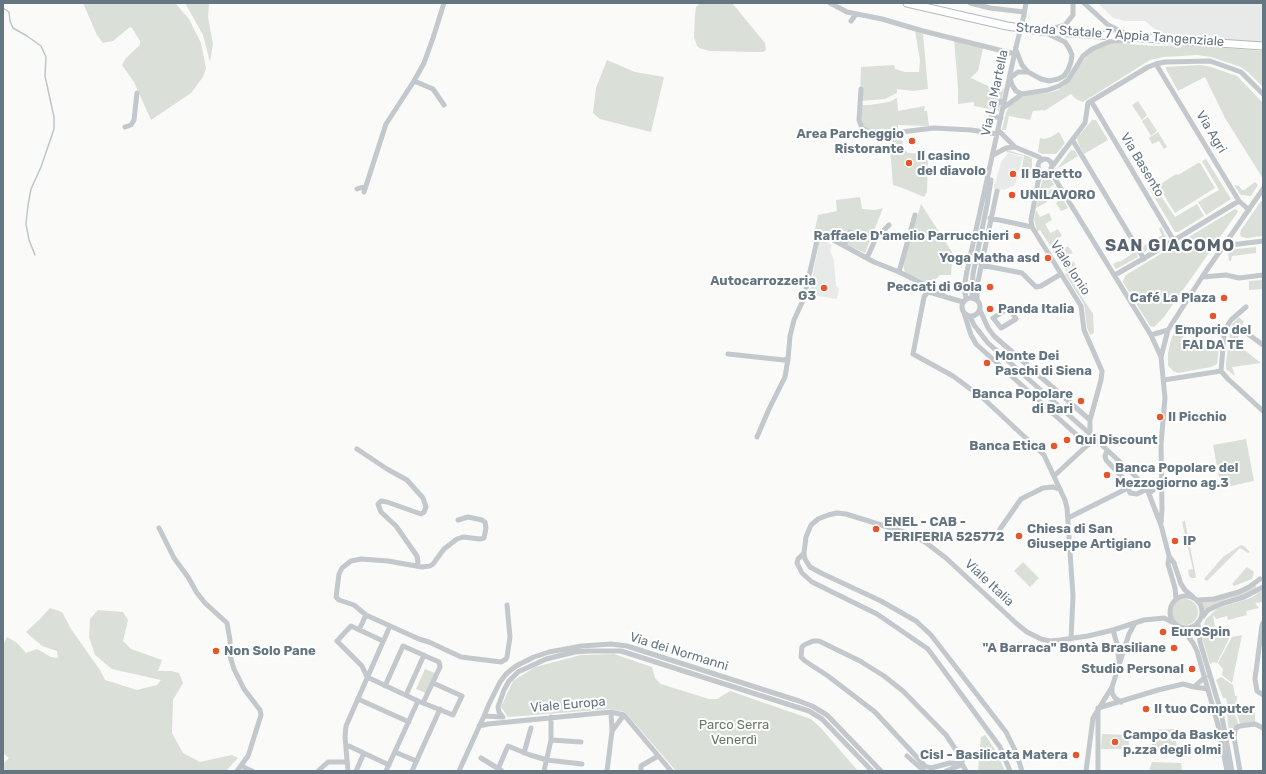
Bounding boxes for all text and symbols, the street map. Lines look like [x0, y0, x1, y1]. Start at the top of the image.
street label: Strada Statale 7 Appia Tangenziale [1015, 20, 1225, 50]
street label: Via La Martella [978, 48, 1012, 138]
street label: Via Agri [1192, 108, 1230, 156]
place label: Area Parcheggio Ristorante [797, 126, 904, 157]
street label: Via Basento [1117, 130, 1167, 200]
marker: Area Parcheggio Ristorante [907, 136, 917, 146]
place label: Il casino del diavolo [917, 148, 986, 179]
marker: Il casino del diavolo [904, 158, 914, 168]
place label: Il Baretto [1021, 166, 1082, 182]
marker: Il Baretto [1008, 169, 1018, 179]
place label: UNILAVORO [1020, 187, 1096, 203]
marker: UNILAVORO [1007, 190, 1017, 200]
place label: Raffaele D'amelio Parrucchieri [814, 228, 1009, 244]
marker: Raffaele D'amelio Parrucchieri [1012, 231, 1022, 241]
district label: SAN GIACOMO [1105, 236, 1235, 256]
street label: Viale Ionio [1047, 238, 1093, 298]
place label: Yoga Matha asd [939, 250, 1040, 266]
marker: Yoga Matha asd [1043, 253, 1053, 263]
place label: Autocarrozzeria G3 [710, 273, 816, 304]
place label: Peccati di Gola [887, 279, 982, 295]
marker: Peccati di Gola [985, 282, 995, 292]
marker: Autocarrozzeria G3 [819, 283, 829, 293]
place label: Café La Plaza [1130, 290, 1216, 306]
marker: Café La Plaza [1219, 293, 1229, 303]
place label: Panda Italia [998, 301, 1074, 317]
marker: Panda Italia [985, 304, 995, 314]
marker: Emporio del FAI DA TE [1208, 311, 1218, 321]
place label: Emporio del FAI DA TE [1175, 322, 1251, 353]
place label: Monte Dei Paschi di Siena [995, 348, 1092, 379]
marker: Monte Dei Paschi di Siena [982, 358, 992, 368]
place label: Banca Popolare di Bari [972, 386, 1073, 417]
marker: Banca Popolare di Bari [1076, 396, 1086, 406]
place label: Il Picchio [1168, 409, 1227, 425]
marker: Il Picchio [1155, 412, 1165, 422]
place label: Qui Discount [1075, 432, 1158, 448]
marker: Qui Discount [1062, 435, 1072, 445]
place label: Banca Etica [969, 438, 1046, 454]
marker: Banca Etica [1049, 441, 1059, 451]
place label: Banca Popolare del Mezzogiorno ag.3 [1115, 460, 1238, 491]
marker: Banca Popolare del Mezzogiorno ag.3 [1102, 470, 1112, 480]
place label: ENEL - CAB - PERIFERIA 525772 [884, 514, 1004, 545]
place label: Chiesa di San Giuseppe Artigiano [1027, 521, 1151, 552]
marker: ENEL - CAB - PERIFERIA 525772 [871, 524, 881, 534]
marker: Chiesa di San Giuseppe Artigiano [1014, 531, 1024, 541]
place label: IP [1183, 533, 1196, 549]
marker: IP [1170, 536, 1180, 546]
street label: Viale Italia [961, 556, 1017, 610]
place label: EuroSpin [1171, 624, 1230, 640]
marker: EuroSpin [1158, 627, 1168, 637]
street label: Via dei Normanni [628, 630, 730, 674]
place label: "A Barraca" Bontà Brasiliane [982, 640, 1166, 656]
place label: Non Solo Pane [224, 643, 316, 659]
marker: "A Barraca" Bontà Brasiliane [1169, 643, 1179, 653]
marker: Non Solo Pane [211, 646, 221, 656]
place label: Studio Personal [1081, 661, 1184, 677]
marker: Studio Personal [1187, 664, 1197, 674]
street label: Viale Europa [530, 694, 606, 716]
place label: Il tuo Computer [1154, 701, 1255, 717]
marker: Il tuo Computer [1141, 704, 1151, 714]
park label: Parco Serra Venerdì [699, 717, 769, 748]
place label: Campo da Basket p.zza degli olmi [1123, 727, 1234, 758]
marker: Campo da Basket p.zza degli olmi [1110, 737, 1120, 747]
place label: Cisl - Basilicata Matera [920, 747, 1068, 763]
marker: Cisl - Basilicata Matera [1071, 750, 1081, 760]

